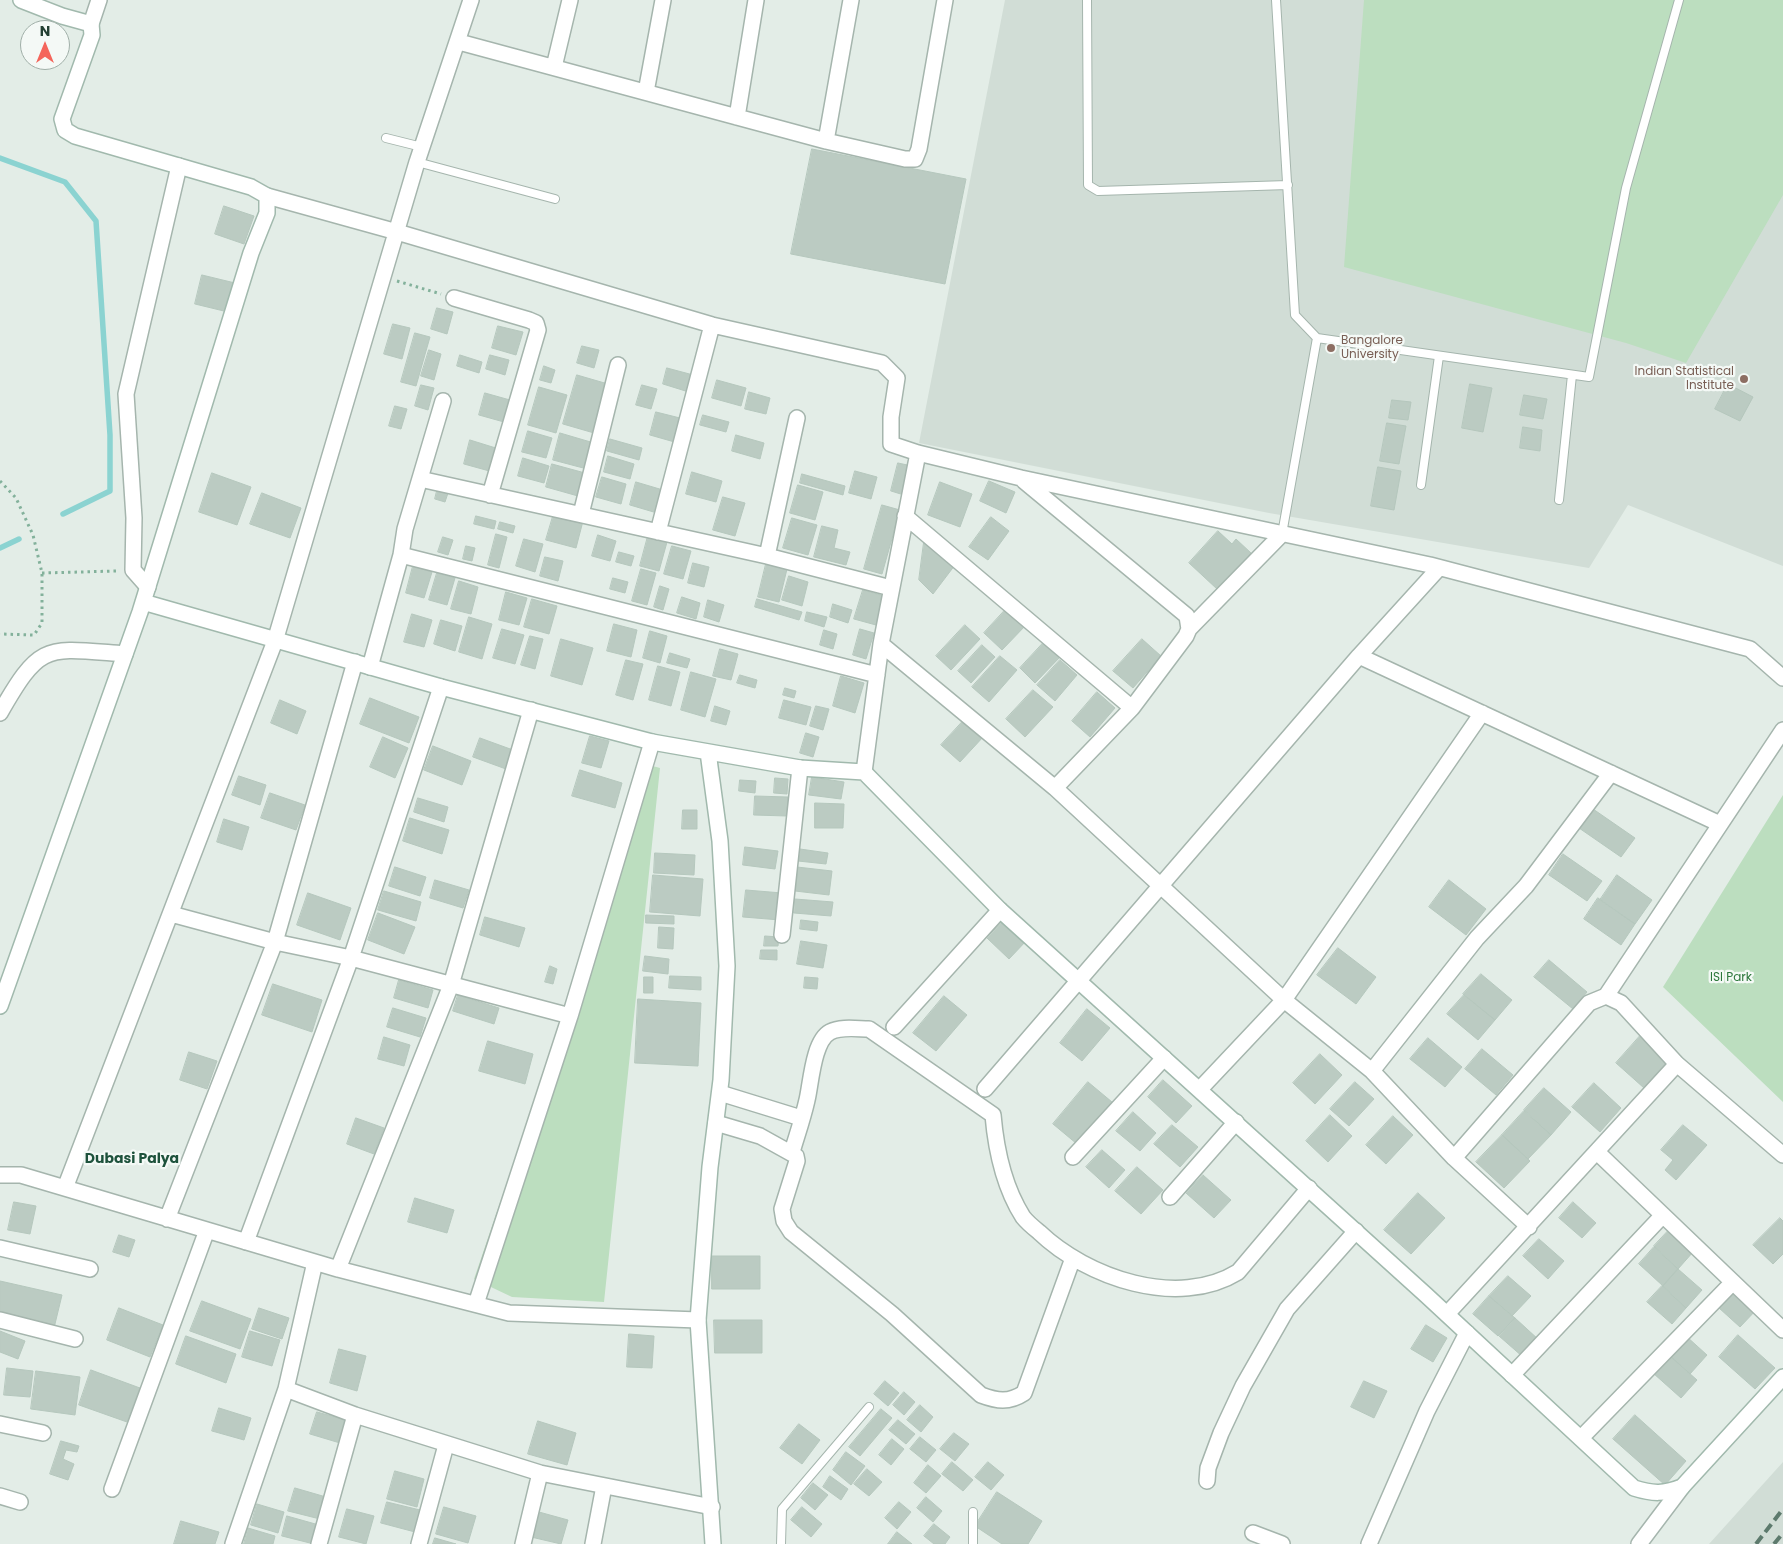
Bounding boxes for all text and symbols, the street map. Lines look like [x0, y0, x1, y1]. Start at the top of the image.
north arrow [20, 20, 70, 70]
text: N [40, 21, 50, 41]
place label: Bangalore University [1341, 334, 1403, 362]
marker: Bangalore University [1325, 342, 1337, 354]
place label: Indian Statistical Institute [1635, 365, 1734, 393]
marker: Indian Statistical Institute [1738, 373, 1750, 385]
park label: ISI Park [1710, 971, 1752, 985]
district label: Dubasi Palya [85, 1151, 179, 1167]

